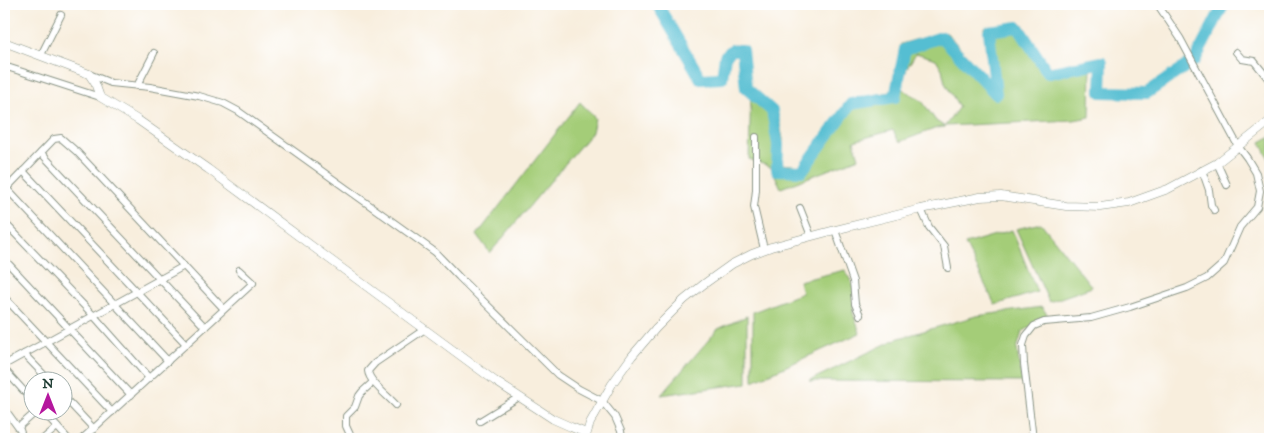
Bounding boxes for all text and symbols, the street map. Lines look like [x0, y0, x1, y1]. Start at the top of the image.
north arrow [22, 370, 72, 420]
text: N [42, 375, 54, 393]

